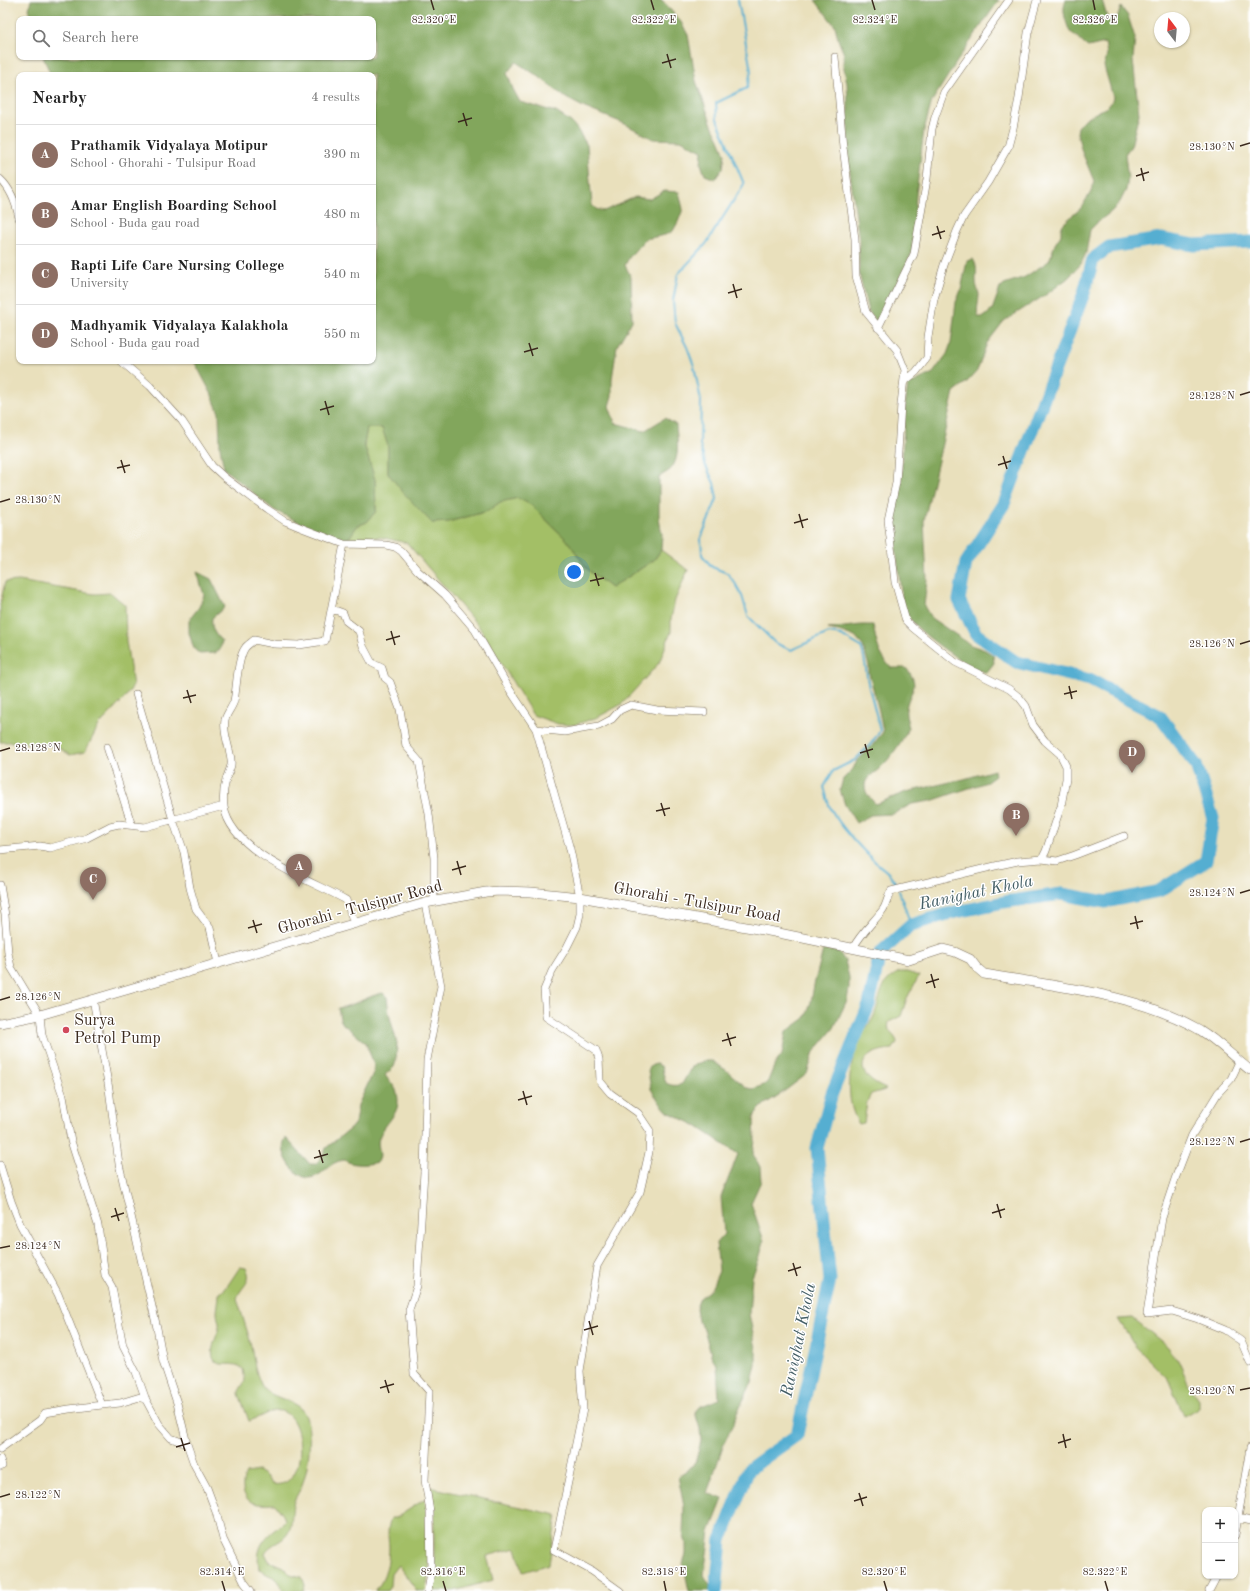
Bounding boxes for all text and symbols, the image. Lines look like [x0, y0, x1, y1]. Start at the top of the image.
north arrow [1154, 12, 1190, 48]
text: 82.320°E [412, 15, 456, 25]
text: 82.322°E [632, 15, 676, 25]
text: 82.324°E [853, 15, 897, 25]
text: 82.326°E [1073, 15, 1117, 25]
search box [16, 16, 376, 60]
icon: search [30, 27, 52, 49]
text: Search here [62, 31, 139, 46]
text: Nearby [32, 90, 87, 107]
text: 4 results [311, 91, 360, 104]
text: Prathamik Vidyalaya Motipur [70, 139, 268, 154]
text: 28.130°N [1189, 142, 1235, 152]
text: A [40, 148, 50, 161]
text: 390 m [323, 148, 360, 161]
text: School · Ghorahi - Tulsipur Road [70, 157, 256, 170]
text: Amar English Boarding School [70, 199, 277, 214]
text: B [40, 208, 50, 221]
text: 480 m [323, 208, 360, 221]
text: School · Buda gau road [70, 217, 200, 230]
text: Rapti Life Care Nursing College [70, 259, 284, 274]
text: C [41, 268, 49, 281]
text: 540 m [323, 268, 360, 281]
text: University [70, 277, 129, 290]
text: Madhyamik Vidyalaya Kalakhola [70, 319, 288, 334]
text: D [40, 328, 50, 341]
text: 550 m [323, 328, 360, 341]
text: School · Buda gau road [70, 337, 200, 350]
text: 28.128°N [1189, 391, 1235, 401]
text: 28.130°N [15, 495, 61, 505]
your location [564, 562, 584, 582]
text: 28.126°N [1189, 639, 1235, 649]
pin: D [1119, 740, 1145, 773]
text: 28.128°N [15, 743, 61, 753]
pin: B [1003, 803, 1029, 836]
pin: A [286, 854, 312, 887]
pin: C [80, 867, 106, 900]
water label: Ranighat Khola [916, 873, 1035, 914]
street label: Ghorahi - Tulsipur Road [276, 878, 444, 938]
street label: Ghorahi - Tulsipur Road [612, 880, 782, 926]
text: 28.124°N [1189, 888, 1235, 898]
text: 28.126°N [15, 992, 61, 1002]
place label: Surya Petrol Pump [74, 1013, 161, 1047]
marker: Surya Petrol Pump [61, 1025, 71, 1035]
text: 28.122°N [1189, 1137, 1235, 1147]
text: 28.124°N [15, 1241, 61, 1251]
water label: Ranighat Khola [778, 1281, 819, 1400]
text: 28.120°N [1189, 1386, 1235, 1396]
text: 28.122°N [15, 1490, 61, 1500]
map controls [1202, 1507, 1238, 1579]
button: + [1202, 1507, 1238, 1543]
button: − [1202, 1543, 1238, 1579]
text: 82.314°E [200, 1567, 244, 1577]
text: 82.316°E [421, 1567, 465, 1577]
text: 82.318°E [642, 1567, 686, 1577]
text: 82.320°E [862, 1567, 906, 1577]
text: 82.322°E [1083, 1567, 1127, 1577]

